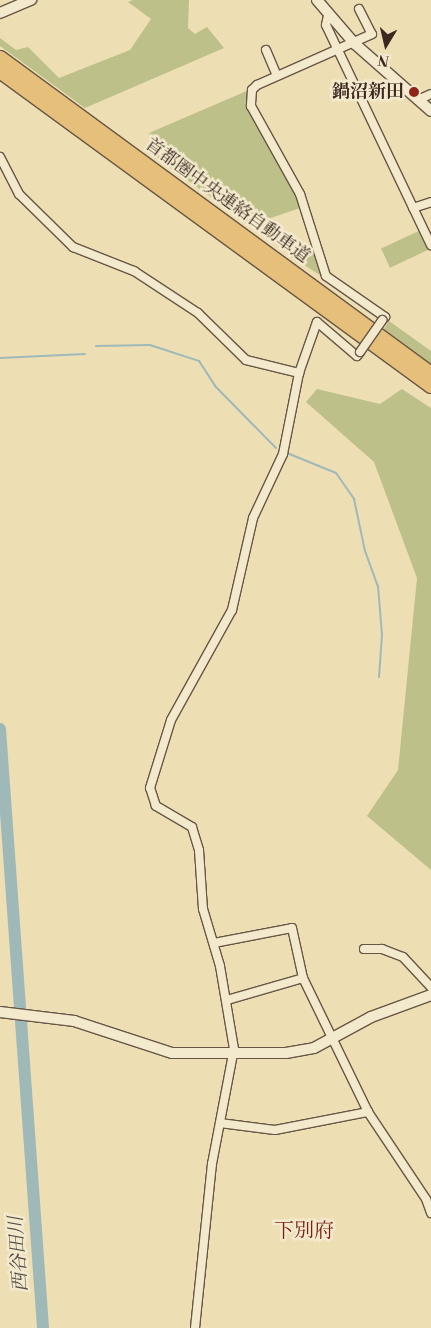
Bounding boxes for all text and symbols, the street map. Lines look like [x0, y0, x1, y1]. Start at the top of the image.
north arrow [361, 20, 411, 70]
text: N [377, 50, 391, 70]
place label: 鍋沼新田 [332, 81, 404, 103]
marker: 鍋沼新田 [408, 86, 420, 98]
street label: 首都圏中央連絡自動車道 [141, 134, 313, 268]
water label: 西谷田川 [5, 1215, 33, 1293]
district label: 下別府 [274, 1219, 334, 1243]

